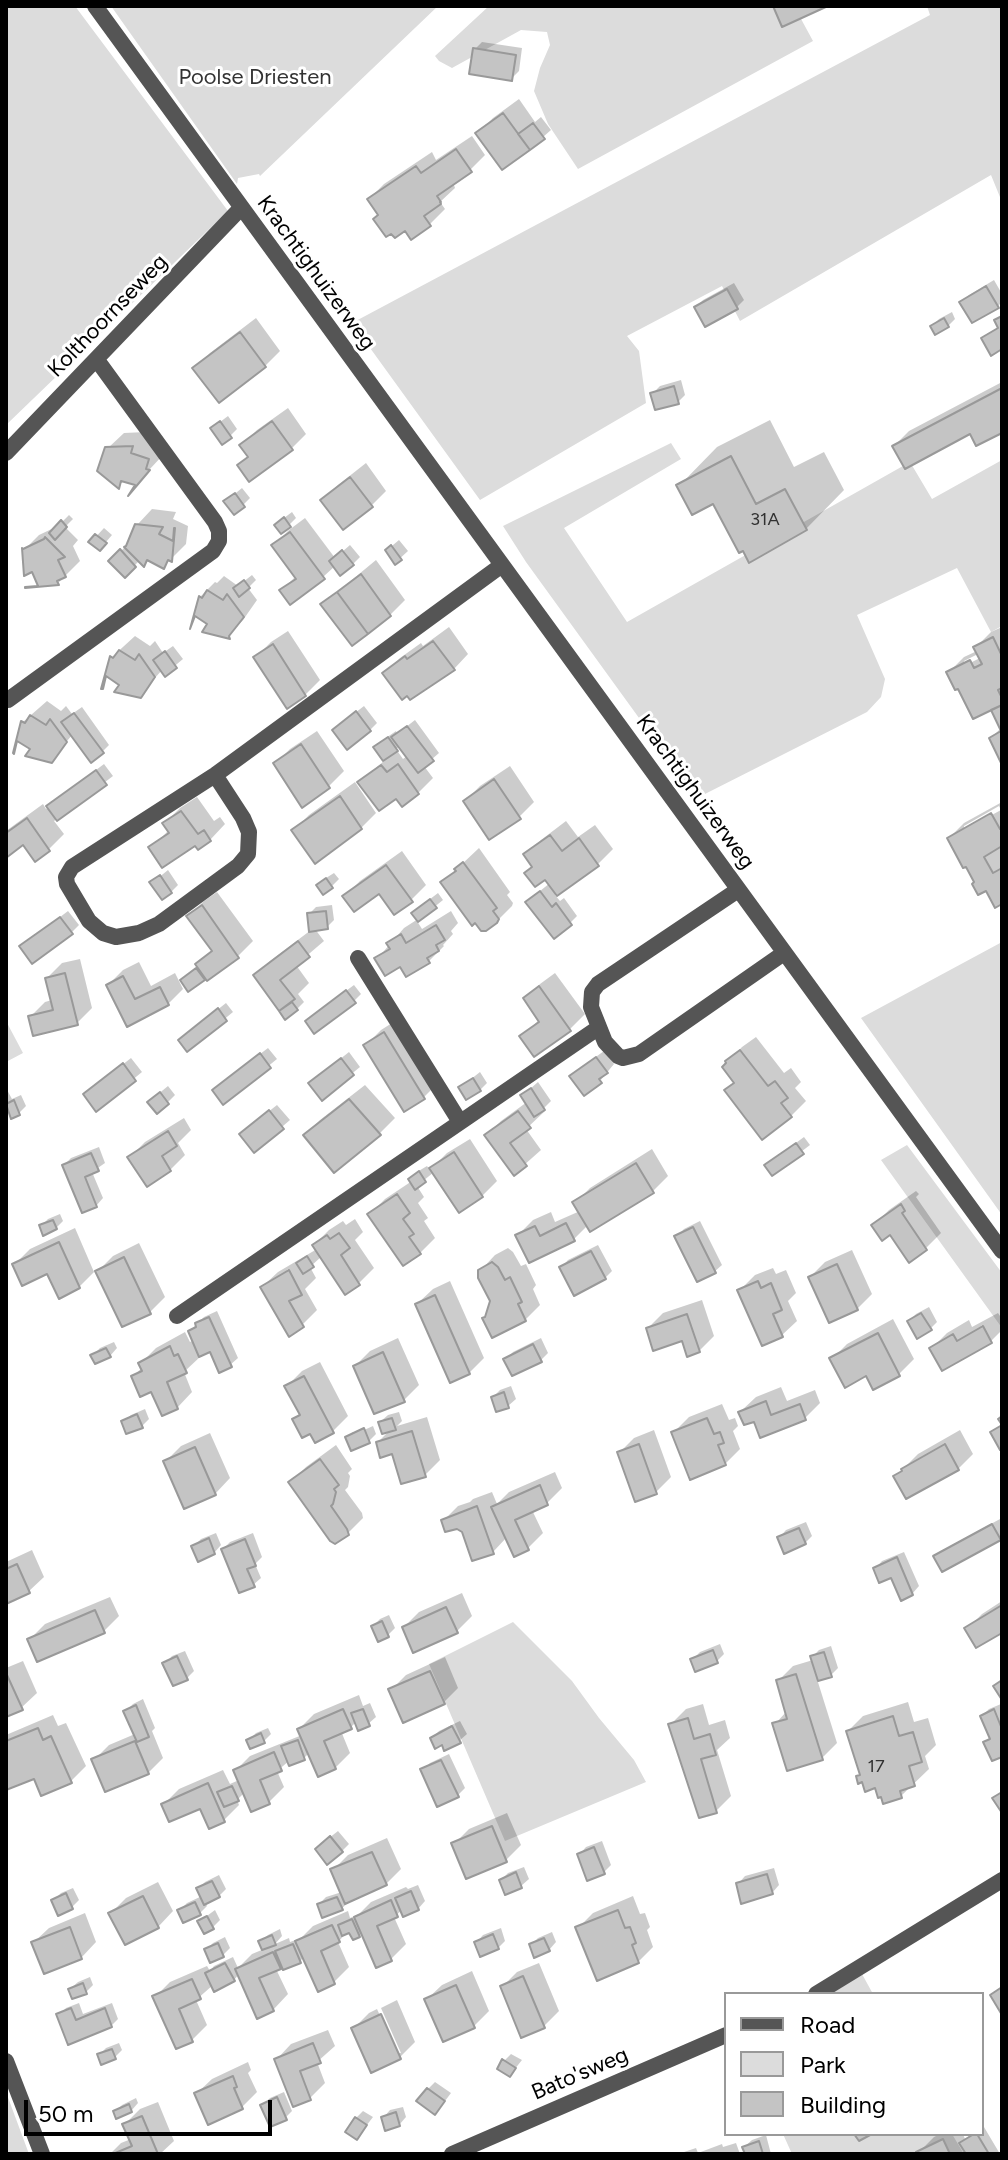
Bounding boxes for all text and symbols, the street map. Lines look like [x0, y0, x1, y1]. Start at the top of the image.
park label: Poolse Driesten [178, 65, 332, 91]
street label: Krachtighuizerweg [251, 191, 381, 355]
street label: Kolthoornseweg [43, 249, 173, 383]
house number: 31A [750, 509, 780, 531]
street label: Krachtighuizerweg [630, 710, 760, 874]
house number: 17 [867, 1756, 885, 1778]
legend [724, 1992, 984, 2136]
text: Road [800, 2010, 855, 2039]
street label: Bato'sweg [528, 2042, 632, 2106]
text: Park [800, 2050, 846, 2079]
scale bar [28, 2084, 276, 2134]
text: Building [800, 2090, 886, 2119]
text: 50 m [38, 2099, 94, 2128]

